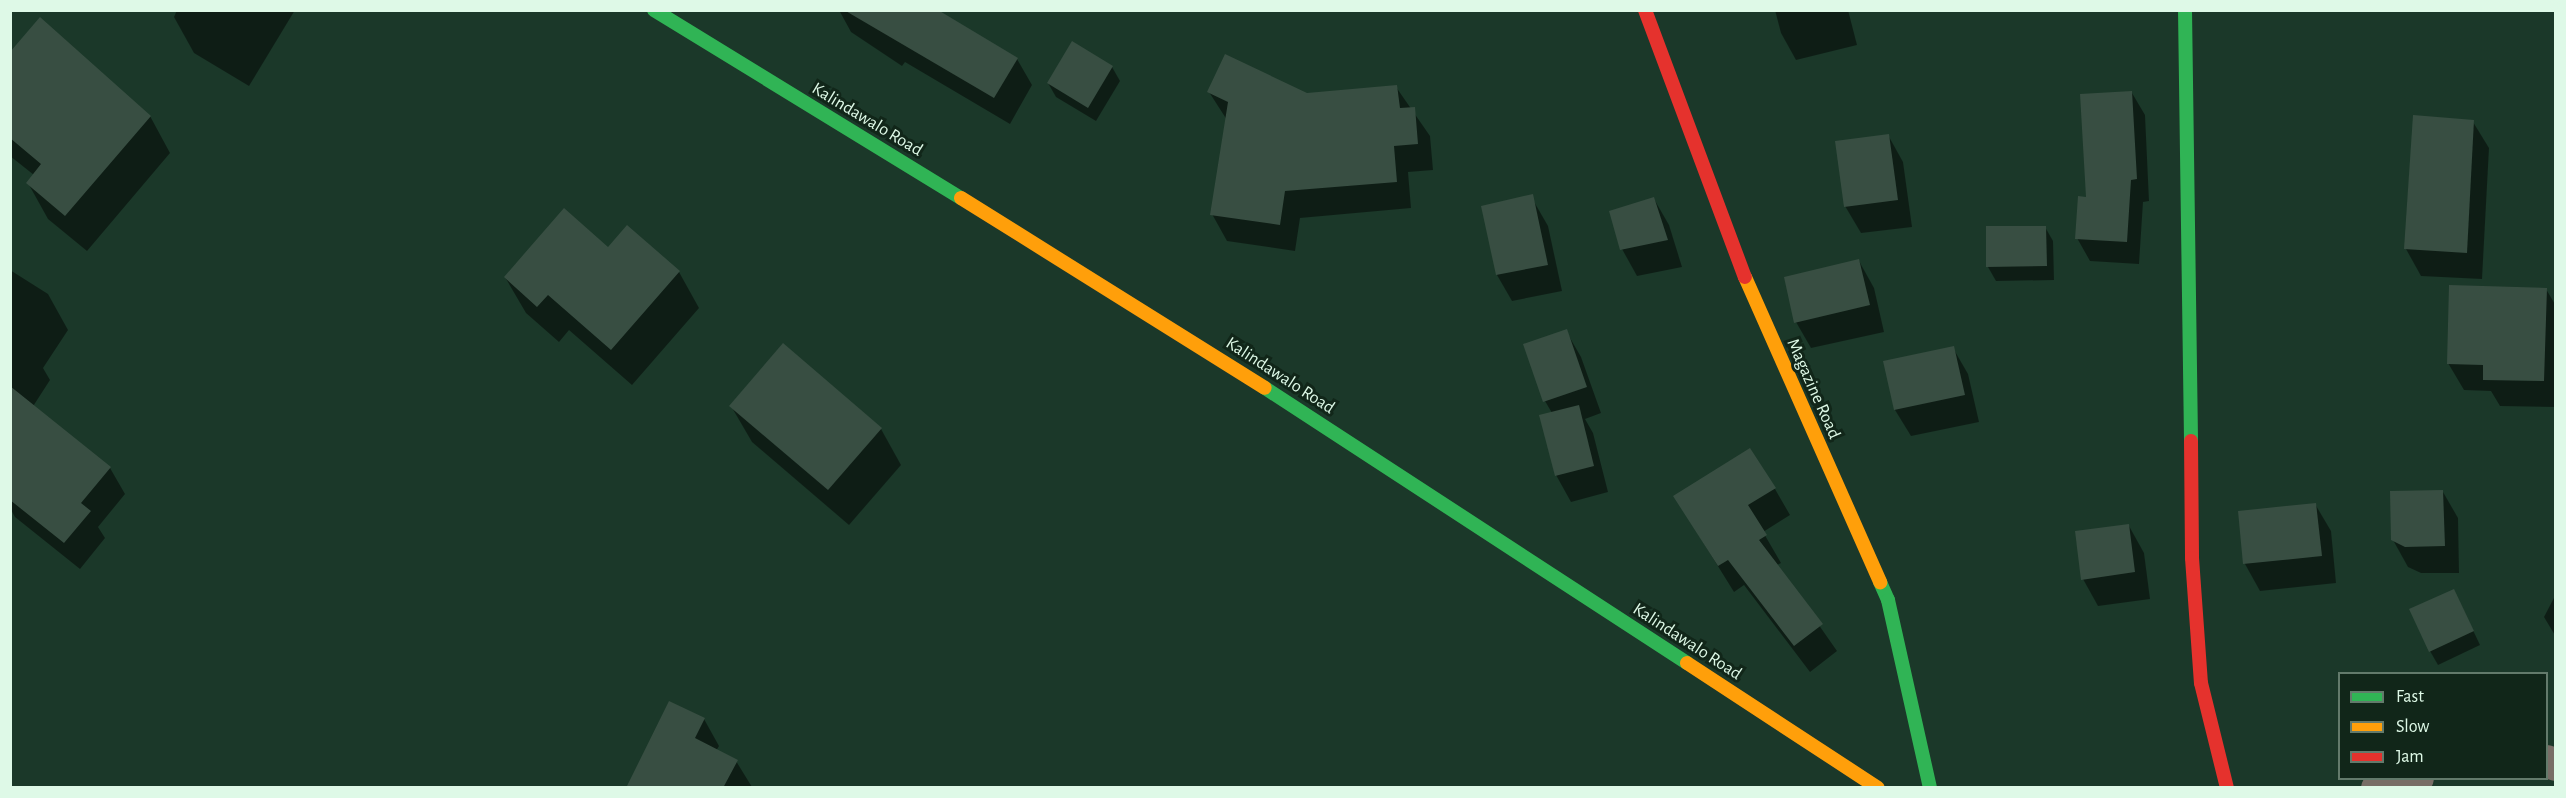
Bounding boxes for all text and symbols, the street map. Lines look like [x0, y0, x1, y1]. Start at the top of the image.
street label: Kalindawalo Road [808, 78, 926, 162]
street label: Kalindawalo Road [1221, 333, 1339, 419]
street label: Magazine Road [1781, 336, 1845, 442]
street label: Kalindawalo Road [1628, 599, 1746, 685]
legend [2338, 672, 2548, 780]
text: Fast [2396, 688, 2424, 706]
text: Slow [2396, 718, 2429, 736]
text: Jam [2396, 748, 2424, 766]

